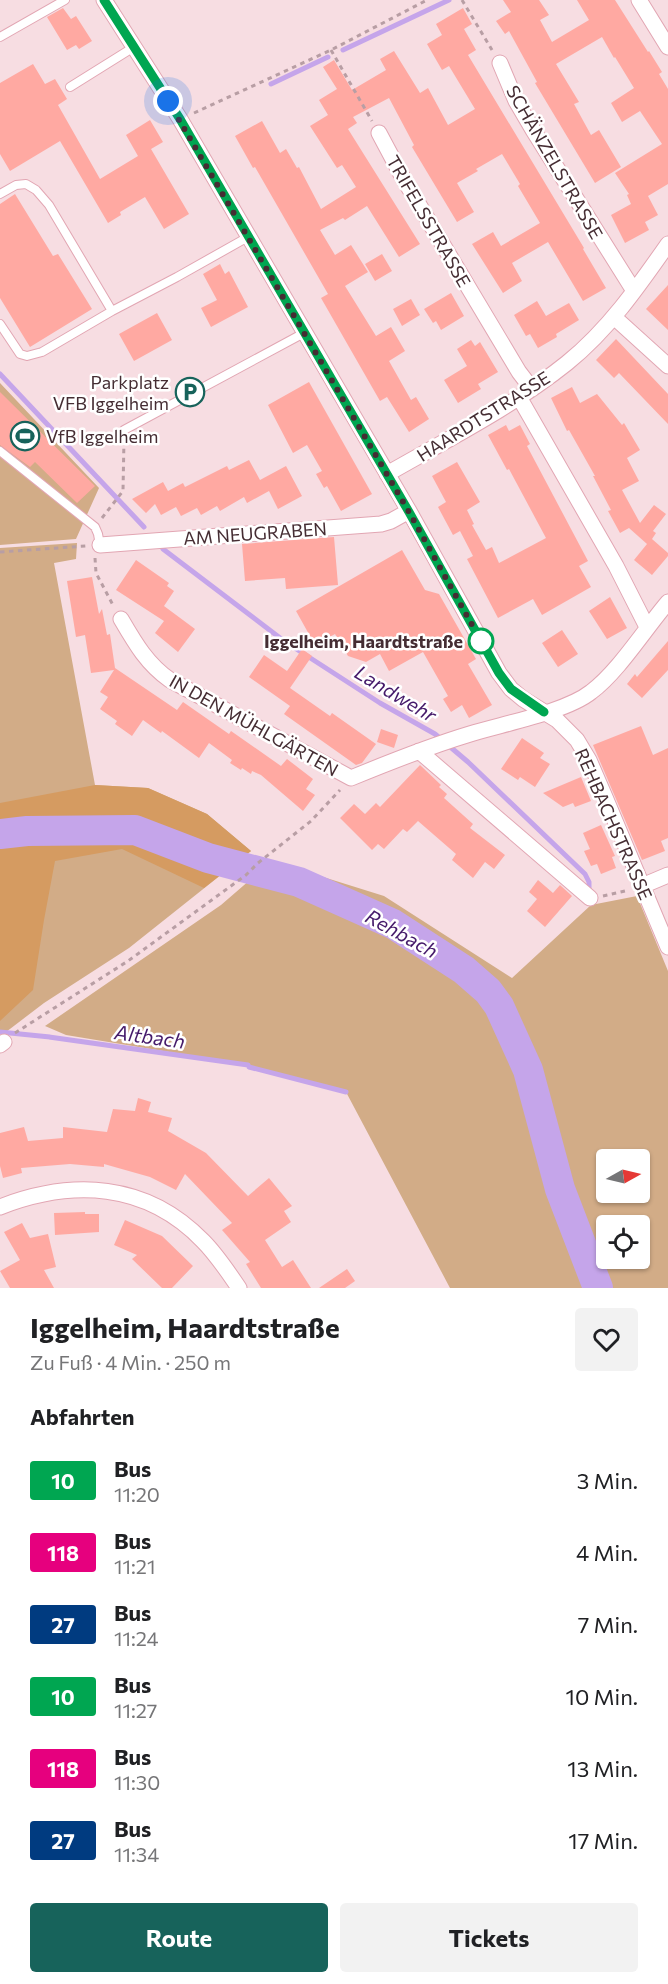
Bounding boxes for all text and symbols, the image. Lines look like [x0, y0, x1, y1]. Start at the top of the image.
street label: SCHÄNZELSTRASSE [502, 81, 608, 243]
your location [153, 86, 183, 116]
street label: TRIFELSSTRASSE [382, 151, 476, 291]
street label: HAARDTSTRASSE [412, 366, 554, 466]
place label: Parkplatz VFB Iggelheim [53, 371, 169, 414]
parking icon: Parkplatz VFB Iggelheim [174, 376, 206, 408]
sports icon: VfB Iggelheim [9, 420, 41, 452]
place label: VfB Iggelheim [46, 425, 158, 447]
street label: AM NEUGRABEN [182, 517, 328, 549]
marker: Iggelheim, Haardtstraße [468, 628, 494, 654]
place label: Iggelheim, Haardtstraße [264, 630, 463, 652]
water label: Landwehr [351, 659, 442, 727]
street label: IN DEN MÜHLGÄRTEN [166, 669, 342, 781]
street label: REHBACHSTRASSE [571, 745, 657, 903]
water label: Rehbach [362, 903, 442, 963]
water label: Altbach [112, 1019, 187, 1053]
north arrow [596, 1149, 650, 1203]
map controls [596, 1149, 650, 1269]
button: locate [596, 1215, 650, 1269]
button: heart [575, 1308, 638, 1371]
text: Iggelheim, Haardtstraße [30, 1310, 340, 1344]
text: Zu Fuß · 4 Min. · 250 m [30, 1350, 231, 1374]
text: Abfahrten [30, 1403, 134, 1430]
text: Bus [114, 1455, 151, 1482]
text: 3 Min. [577, 1467, 638, 1494]
text: 10 [51, 1468, 75, 1493]
text: 11:20 [114, 1482, 160, 1506]
text: Bus [114, 1527, 151, 1554]
text: 4 Min. [576, 1539, 638, 1566]
text: 118 [47, 1540, 79, 1565]
text: 11:21 [114, 1554, 155, 1578]
text: Bus [114, 1599, 151, 1626]
text: 7 Min. [578, 1611, 638, 1638]
text: 27 [51, 1612, 75, 1637]
text: 11:24 [114, 1626, 159, 1650]
text: Bus [114, 1671, 151, 1698]
text: 10 Min. [566, 1683, 638, 1710]
text: 10 [51, 1684, 75, 1709]
text: 11:27 [114, 1698, 157, 1722]
text: Bus [114, 1743, 151, 1770]
text: 13 Min. [567, 1755, 638, 1782]
text: 118 [47, 1756, 79, 1781]
text: 11:30 [114, 1770, 160, 1794]
text: Bus [114, 1815, 151, 1842]
text: 17 Min. [568, 1827, 638, 1854]
text: 27 [51, 1828, 75, 1853]
text: 11:34 [114, 1842, 159, 1866]
button: Route [30, 1903, 328, 1972]
button: Tickets [340, 1903, 638, 1972]

